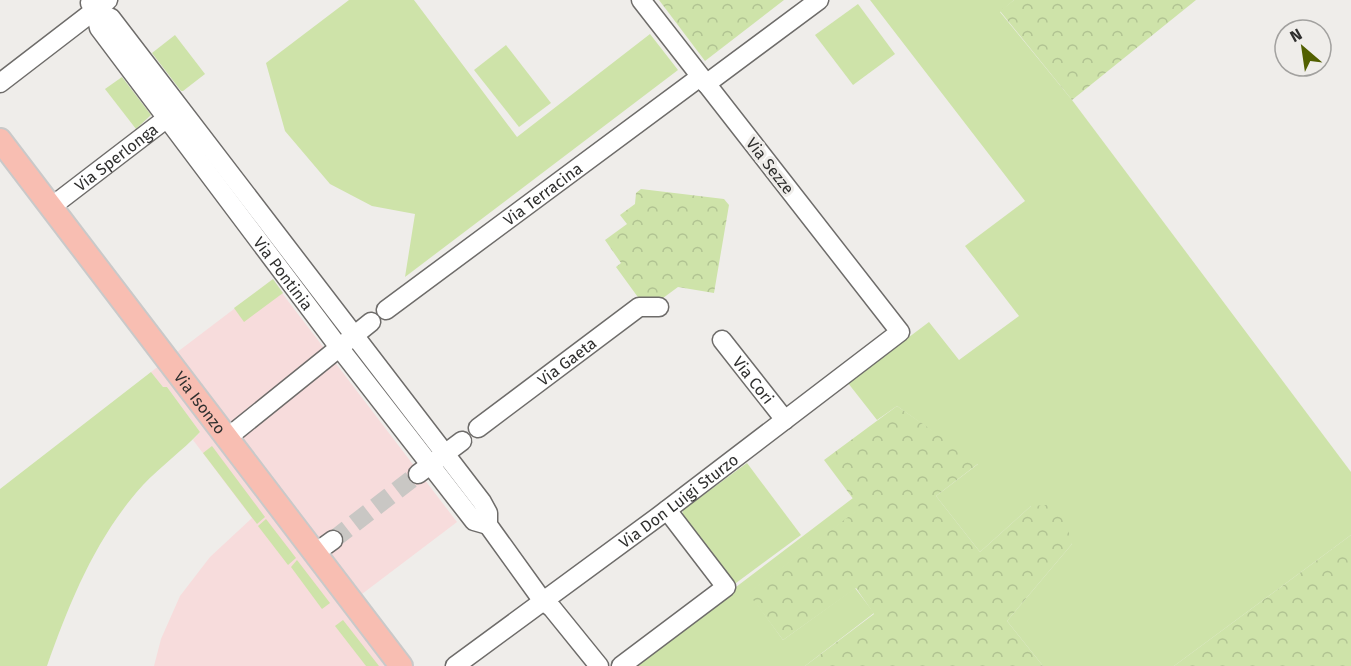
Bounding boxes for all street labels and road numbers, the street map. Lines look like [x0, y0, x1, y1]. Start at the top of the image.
street label: Via Sperlonga [71, 119, 161, 195]
street label: Via Sezze [742, 134, 798, 198]
street label: Via Terracina [499, 158, 586, 229]
street label: Via Pontinia [250, 233, 317, 314]
street label: Via Gaeta [534, 333, 600, 389]
street label: Via Cori [729, 353, 778, 408]
street label: Via Isonzo [170, 367, 230, 437]
street label: Via Don Luigi Sturzo [615, 450, 742, 552]

